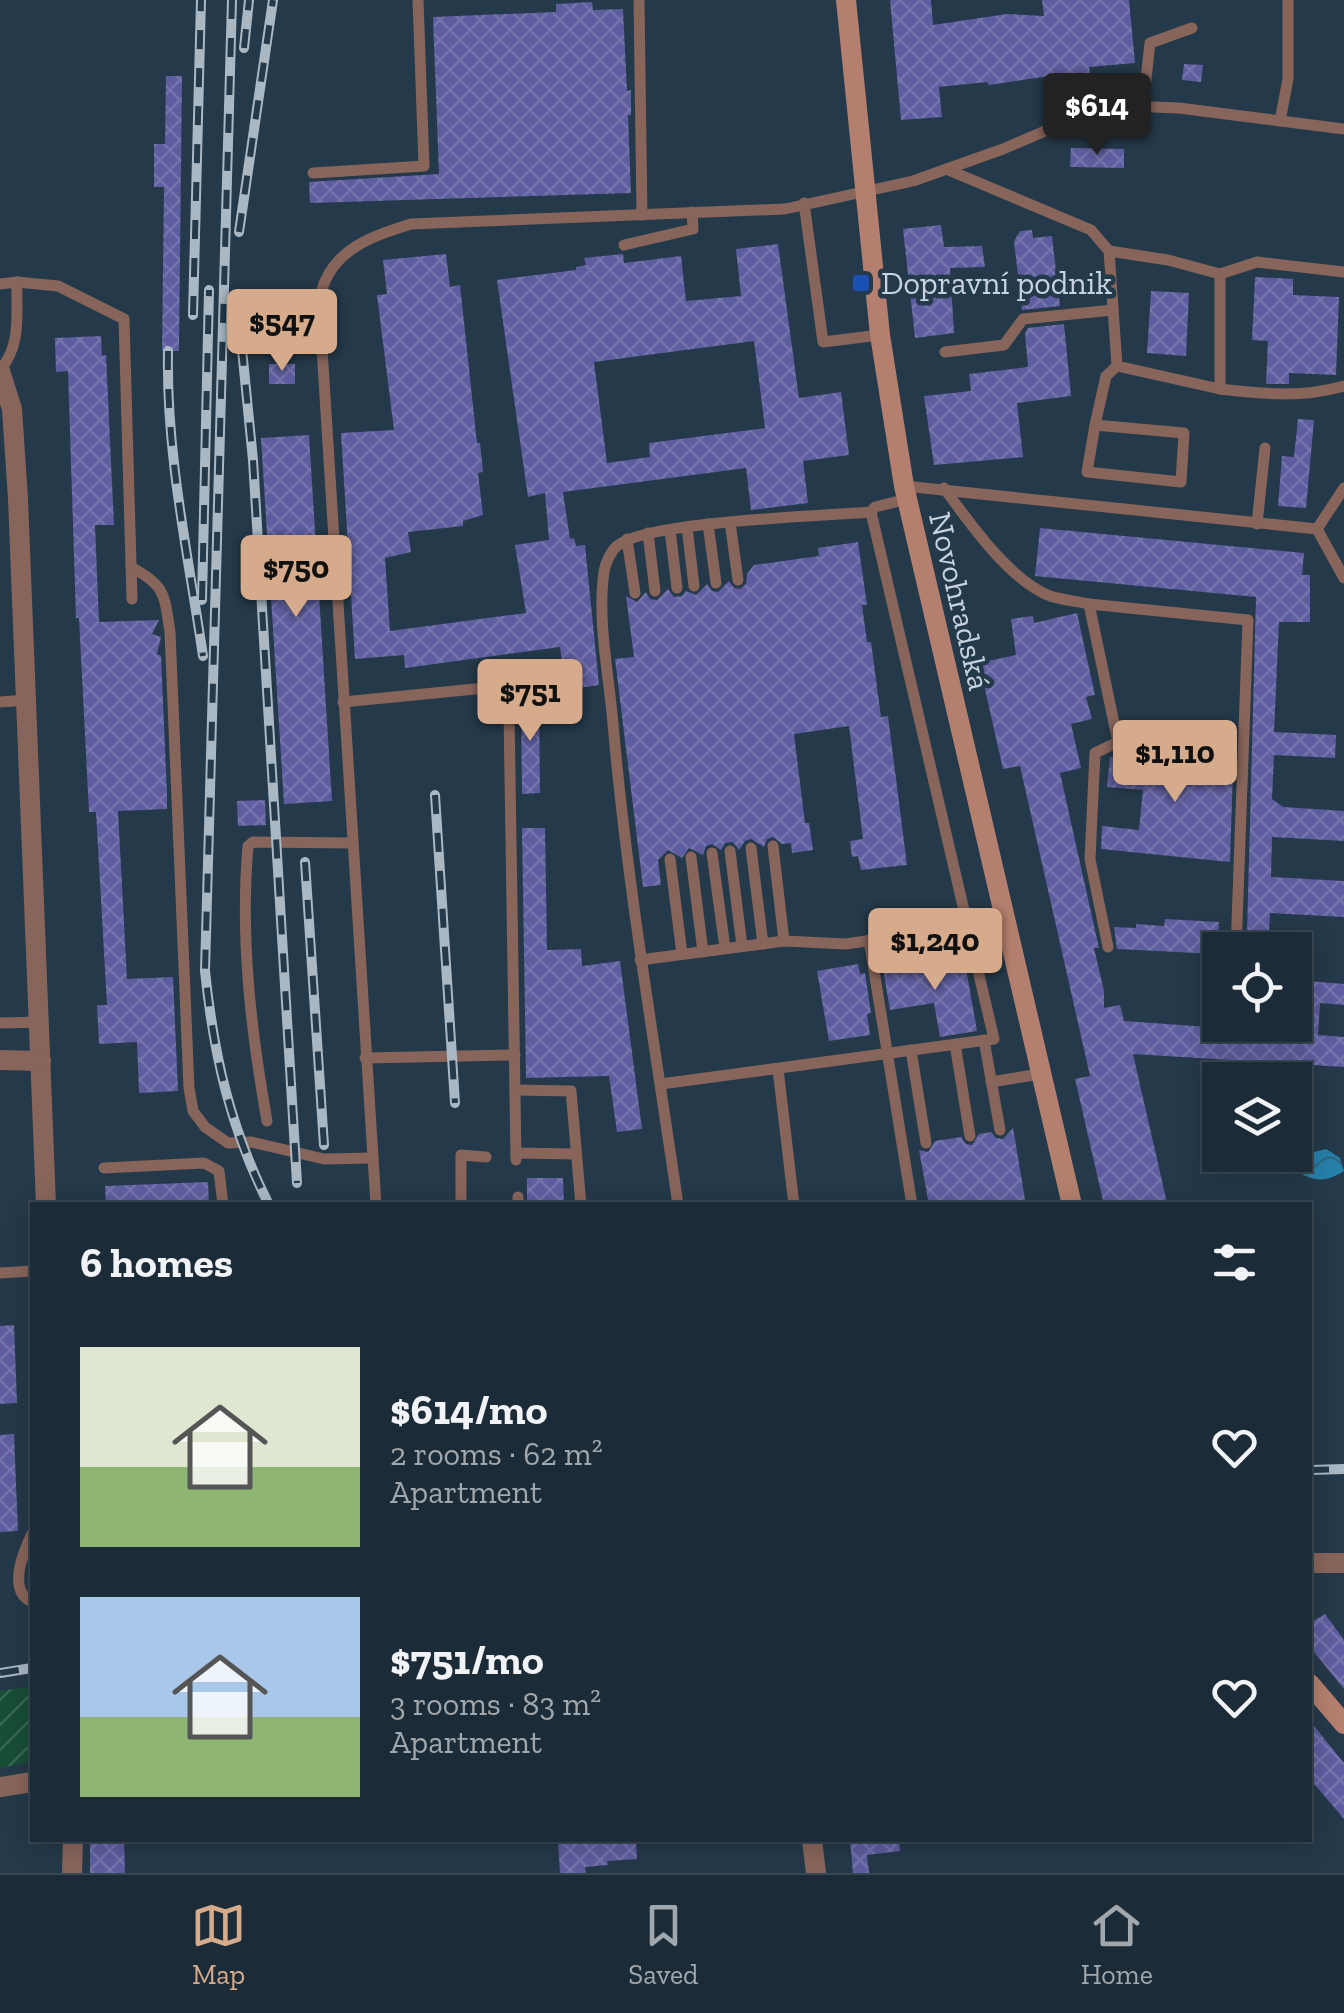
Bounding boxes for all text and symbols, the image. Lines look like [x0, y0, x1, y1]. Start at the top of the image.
pin: $614 [1038, 73, 1156, 158]
text: $614 [1065, 86, 1129, 124]
place label: Dopravní podnik [881, 264, 1113, 302]
marker: Dopravní podnik [850, 272, 872, 294]
pin: $547 [223, 289, 341, 374]
text: $547 [249, 302, 315, 340]
street label: Novohradská [921, 508, 999, 694]
pin: $750 [237, 535, 355, 620]
text: $750 [263, 548, 329, 586]
pin: $751 [471, 659, 589, 744]
text: $751 [499, 672, 561, 710]
pin: $1,110 [1094, 720, 1256, 805]
text: $1,110 [1135, 733, 1215, 771]
pin: $1,240 [854, 908, 1016, 993]
text: $1,240 [890, 921, 980, 959]
map controls [1202, 932, 1312, 1172]
button: locate [1202, 932, 1312, 1042]
button: layers [1202, 1062, 1312, 1172]
icon: filters [1207, 1235, 1262, 1290]
text: 6 homes [80, 1237, 233, 1288]
text: $614/mo [390, 1384, 547, 1435]
icon: home [160, 1387, 280, 1507]
icon: heart [1207, 1420, 1262, 1475]
text: 2 rooms · 62 m² [390, 1435, 603, 1473]
text: Apartment [390, 1473, 542, 1511]
text: $751/mo [390, 1634, 544, 1685]
icon: home [160, 1637, 280, 1757]
icon: heart [1207, 1670, 1262, 1725]
text: 3 rooms · 83 m² [390, 1685, 601, 1723]
text: Apartment [390, 1723, 542, 1761]
tab: Map [191, 1898, 246, 1991]
tab: Saved [628, 1898, 698, 1991]
tab: Home [1081, 1898, 1153, 1991]

